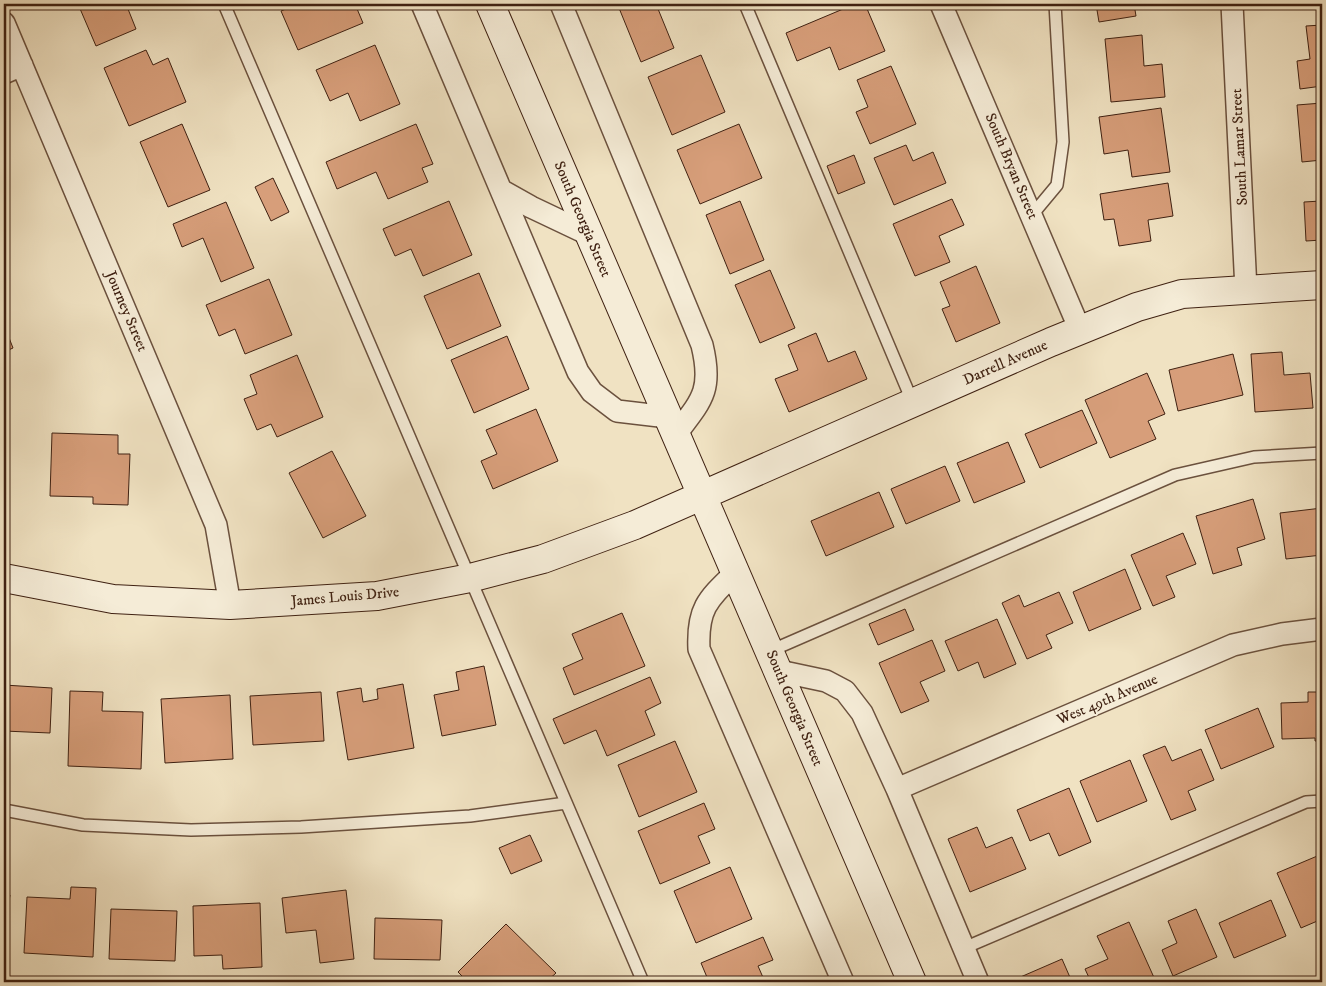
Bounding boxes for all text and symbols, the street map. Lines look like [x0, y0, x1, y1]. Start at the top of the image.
street label: South Lamar Street [1227, 88, 1252, 206]
street label: South Bryan Street [981, 110, 1042, 222]
street label: South Georgia Street [550, 158, 616, 280]
street label: Journey Street [100, 266, 152, 354]
street label: Darrell Avenue [960, 335, 1050, 390]
street label: James Louis Drive [288, 582, 400, 611]
street label: South Georgia Street [762, 647, 828, 769]
street label: West 49th Avenue [1053, 670, 1160, 730]

